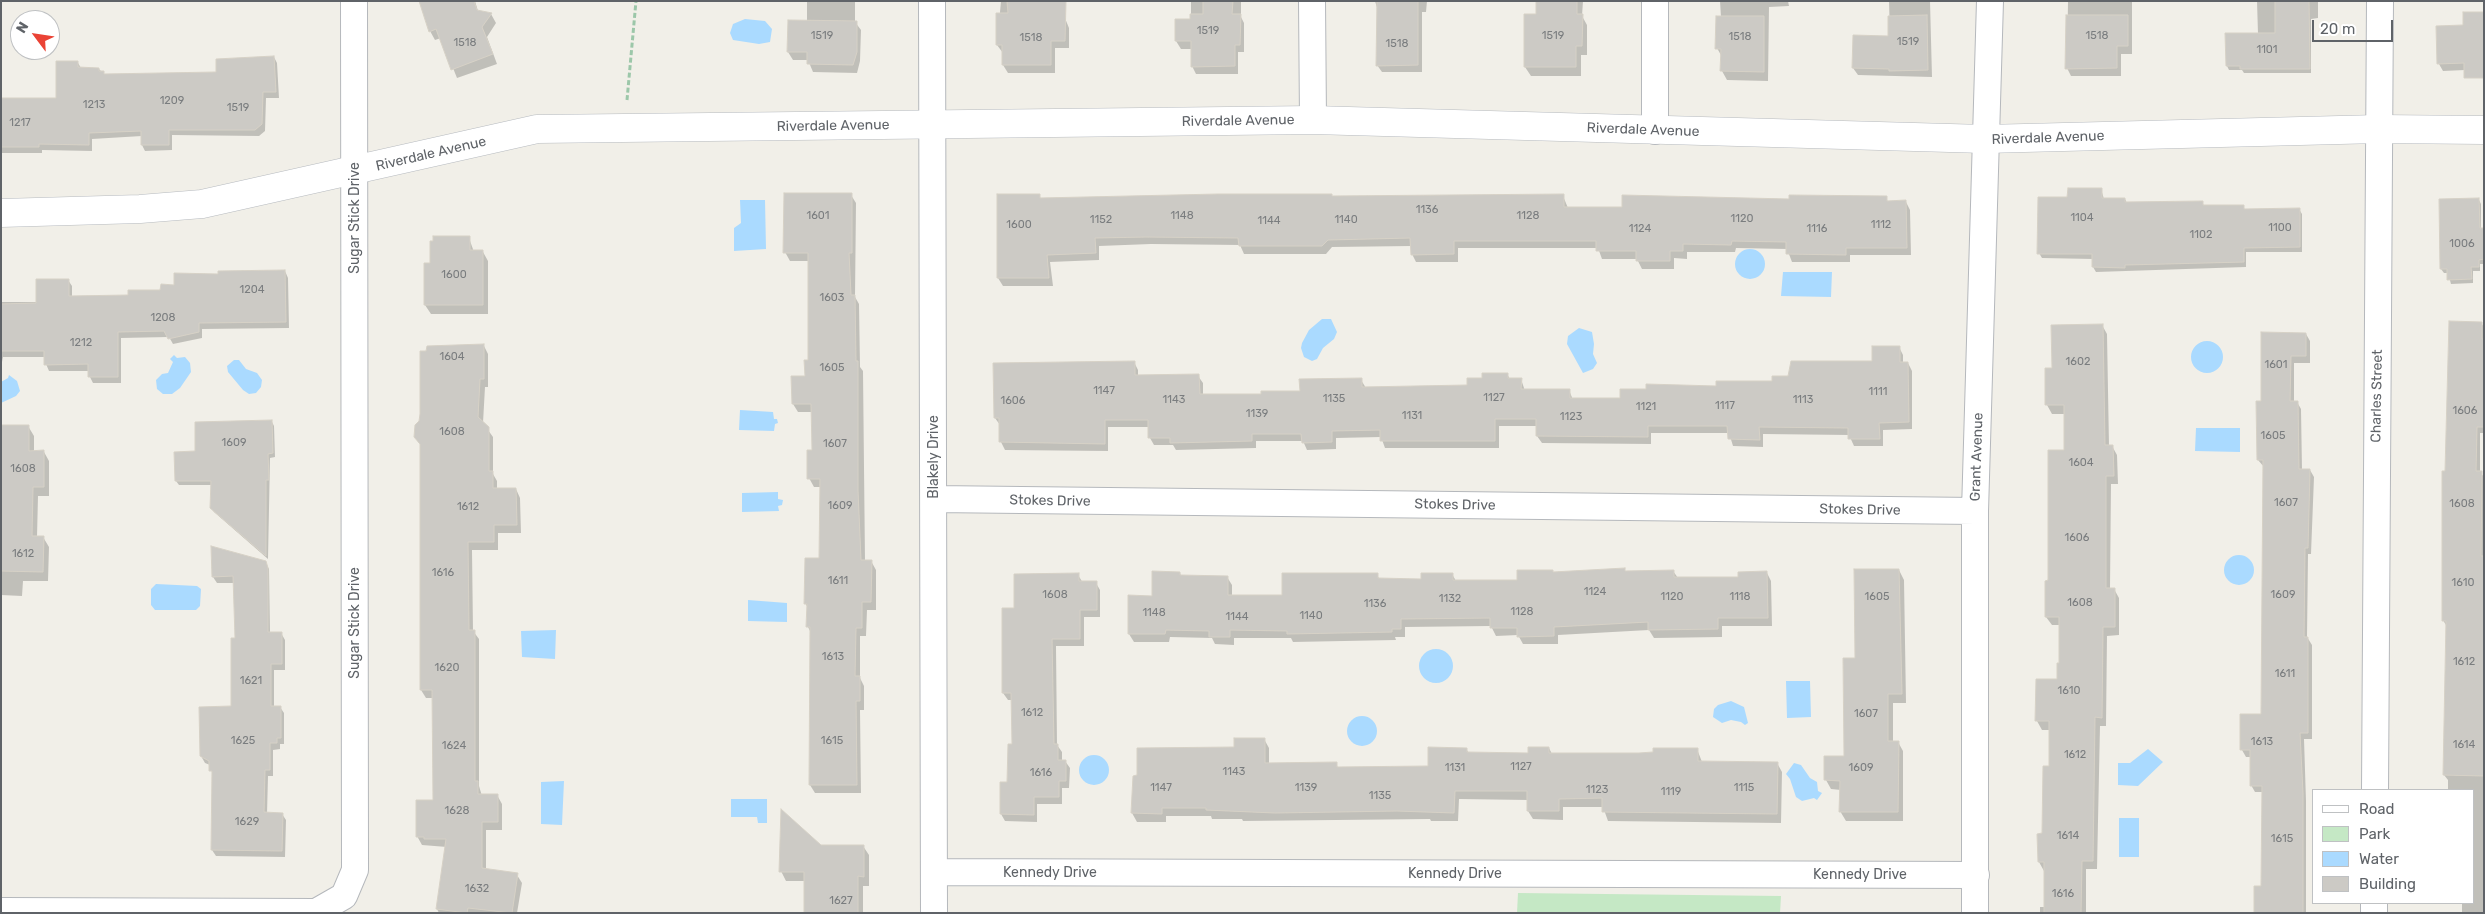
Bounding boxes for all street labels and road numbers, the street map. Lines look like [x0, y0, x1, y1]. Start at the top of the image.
street label: Riverdale Avenue [1181, 112, 1295, 130]
street label: Riverdale Avenue [776, 117, 890, 135]
street label: Riverdale Avenue [1586, 120, 1700, 140]
street label: Riverdale Avenue [1991, 128, 2105, 148]
street label: Riverdale Avenue [374, 133, 488, 175]
street label: Sugar Stick Drive [347, 162, 363, 274]
street label: Charles Street [2368, 349, 2386, 443]
street label: Grant Avenue [1967, 412, 1987, 502]
street label: Blakely Drive [926, 415, 942, 499]
street label: Stokes Drive [1009, 492, 1091, 510]
street label: Stokes Drive [1414, 496, 1496, 514]
street label: Stokes Drive [1819, 501, 1901, 519]
street label: Sugar Stick Drive [347, 567, 363, 679]
street label: Kennedy Drive [1003, 865, 1097, 881]
street label: Kennedy Drive [1408, 866, 1502, 882]
street label: Kennedy Drive [1813, 867, 1907, 883]

